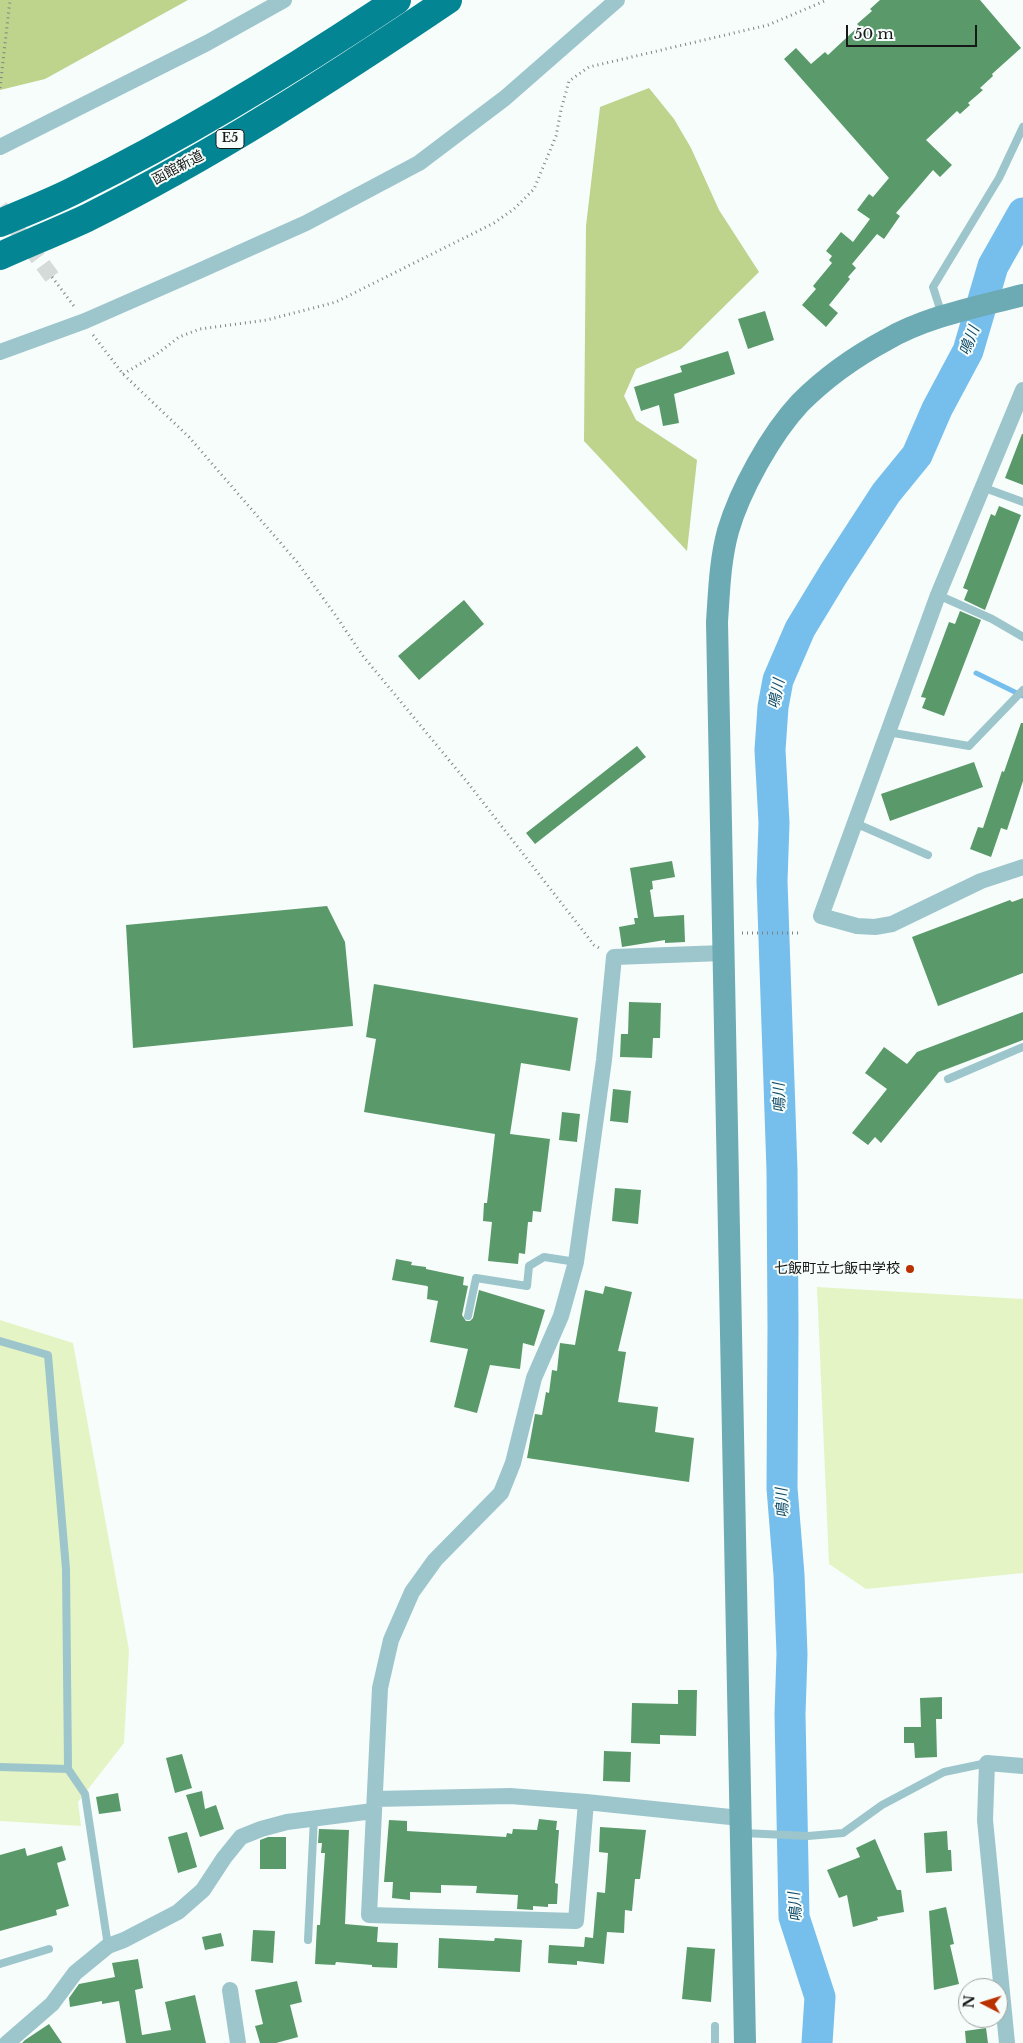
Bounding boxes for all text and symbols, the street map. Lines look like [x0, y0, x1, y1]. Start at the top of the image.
scale bar [848, 15, 979, 47]
text: 50 m [854, 24, 894, 43]
road number: E5 [216, 130, 244, 148]
street label: 函館新道 [149, 147, 207, 189]
water label: 鳴川 [956, 324, 984, 358]
water label: 鳴川 [765, 678, 789, 710]
water label: 鳴川 [770, 1083, 790, 1113]
place label: 七飯町立七飯中学校 [774, 1261, 900, 1277]
marker: 七飯町立七飯中学校 [904, 1263, 916, 1275]
water label: 鳴川 [773, 1488, 793, 1518]
water label: 鳴川 [786, 1891, 806, 1923]
north arrow [958, 1978, 1008, 2028]
text: N [960, 1994, 979, 2009]

